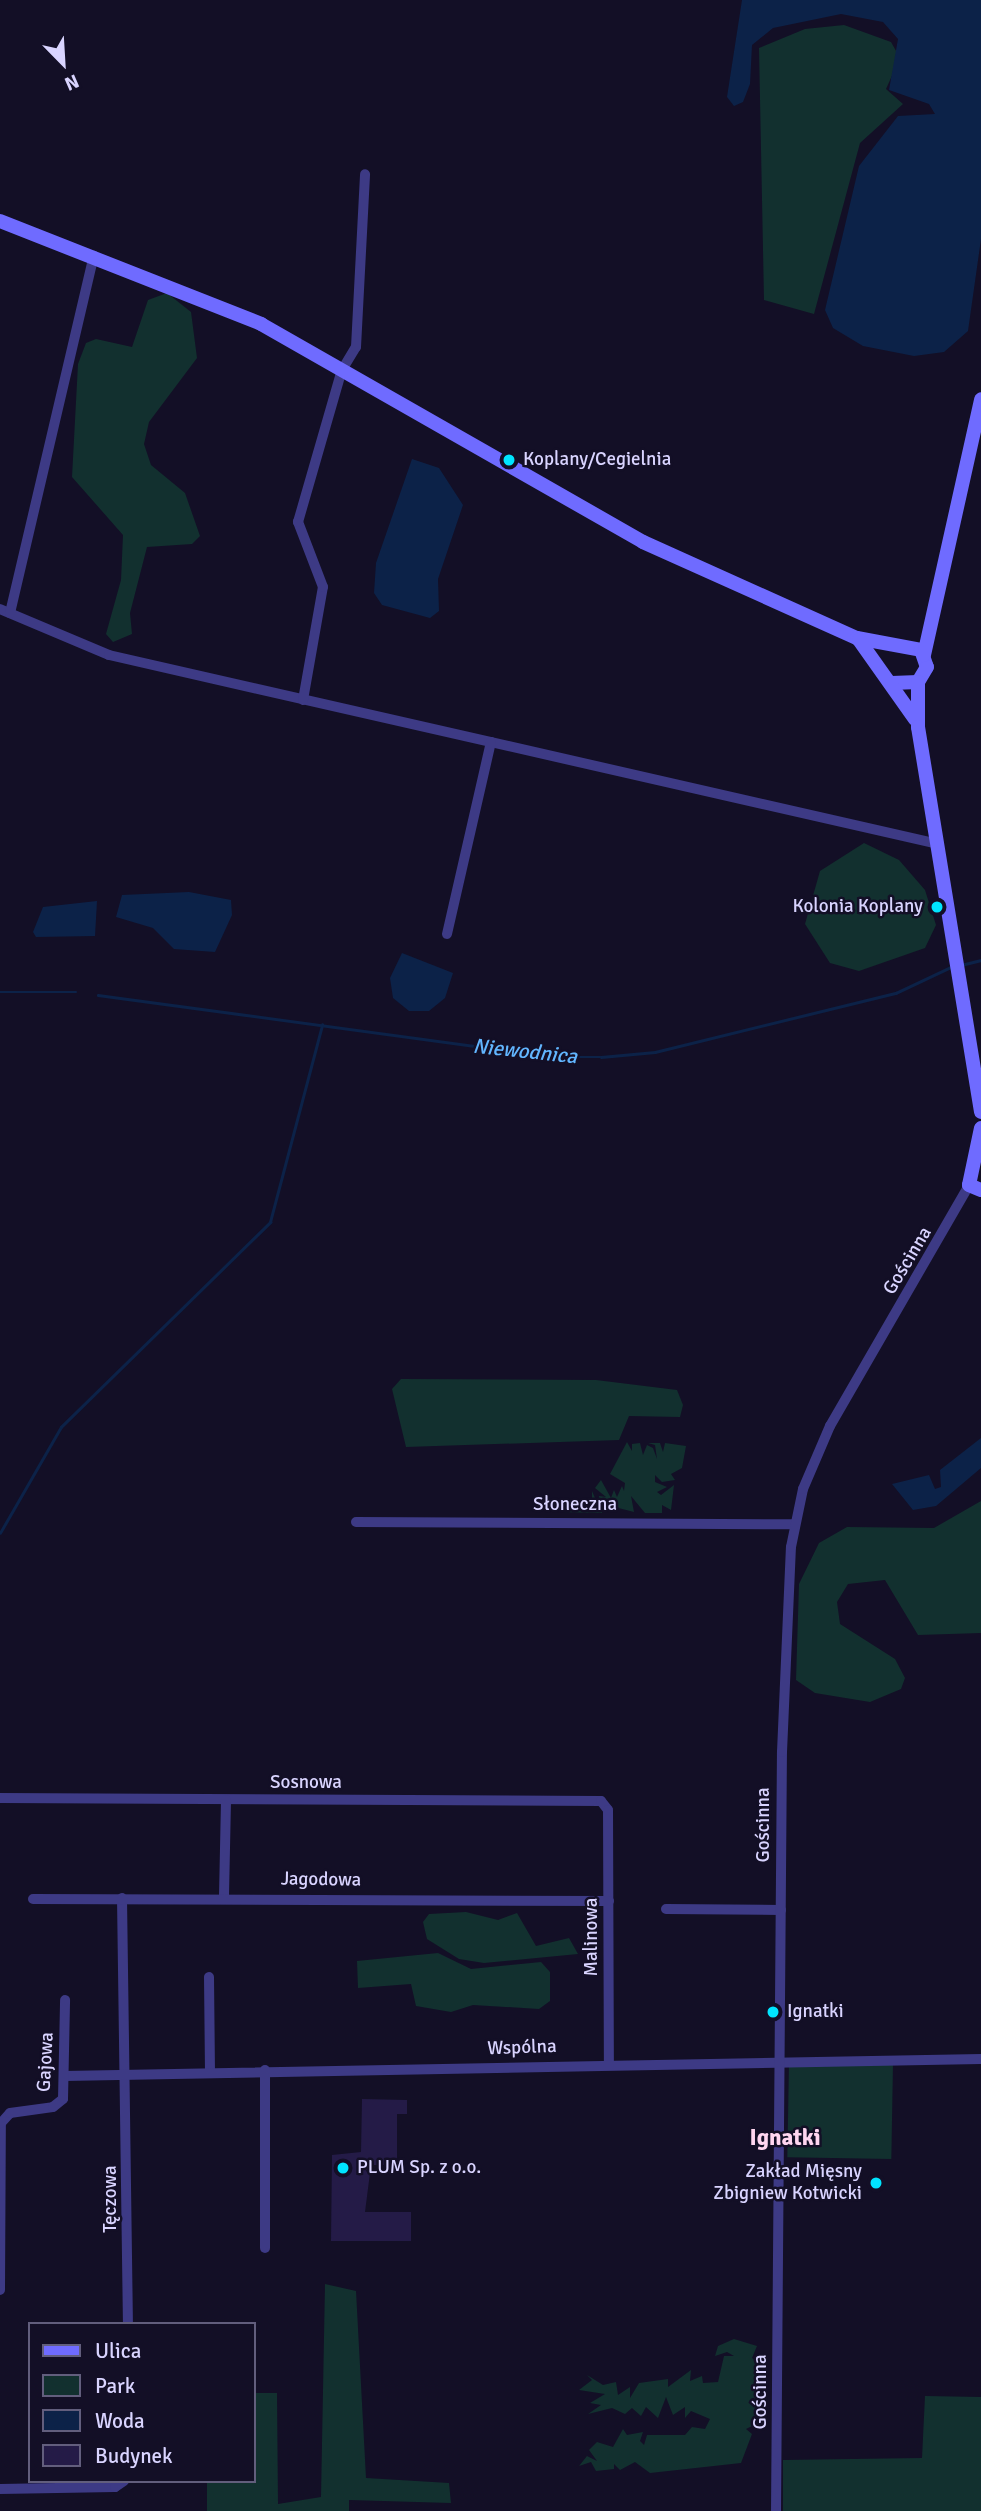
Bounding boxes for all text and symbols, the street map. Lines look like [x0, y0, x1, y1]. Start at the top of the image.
north arrow [28, 28, 98, 98]
text: N [61, 69, 82, 96]
place label: Koplany/Cegielnia [523, 449, 671, 471]
marker: Koplany/Cegielnia [501, 452, 517, 468]
place label: Kolonia Koplany [792, 896, 923, 918]
marker: Kolonia Koplany [929, 899, 945, 915]
water label: Niewodnica [472, 1033, 578, 1069]
street label: Gościnna [879, 1223, 937, 1299]
street label: Słoneczna [533, 1494, 617, 1516]
street label: Sosnowa [270, 1772, 342, 1794]
street label: Gościnna [753, 1787, 775, 1863]
street label: Jagodowa [281, 1868, 361, 1892]
street label: Malinowa [581, 1898, 603, 1976]
place label: Ignatki [787, 2001, 844, 2023]
marker: Ignatki [765, 2004, 781, 2020]
street label: Gajowa [33, 2031, 59, 2093]
street label: Wspólna [487, 2035, 557, 2061]
district label: Ignatki [749, 2124, 821, 2152]
place label: PLUM Sp. z o.o. [357, 2157, 481, 2179]
marker: PLUM Sp. z o.o. [335, 2160, 351, 2176]
place label: Zakład Mięsny Zbigniew Kotwicki [713, 2161, 862, 2205]
street label: Tęczowa [100, 2165, 122, 2233]
marker: Zakład Mięsny Zbigniew Kotwicki [868, 2175, 884, 2191]
legend [28, 2322, 256, 2483]
text: Ulica [95, 2338, 141, 2364]
street label: Gościnna [750, 2354, 772, 2430]
text: Park [95, 2373, 135, 2399]
text: Woda [95, 2408, 145, 2434]
text: Budynek [95, 2443, 173, 2469]

